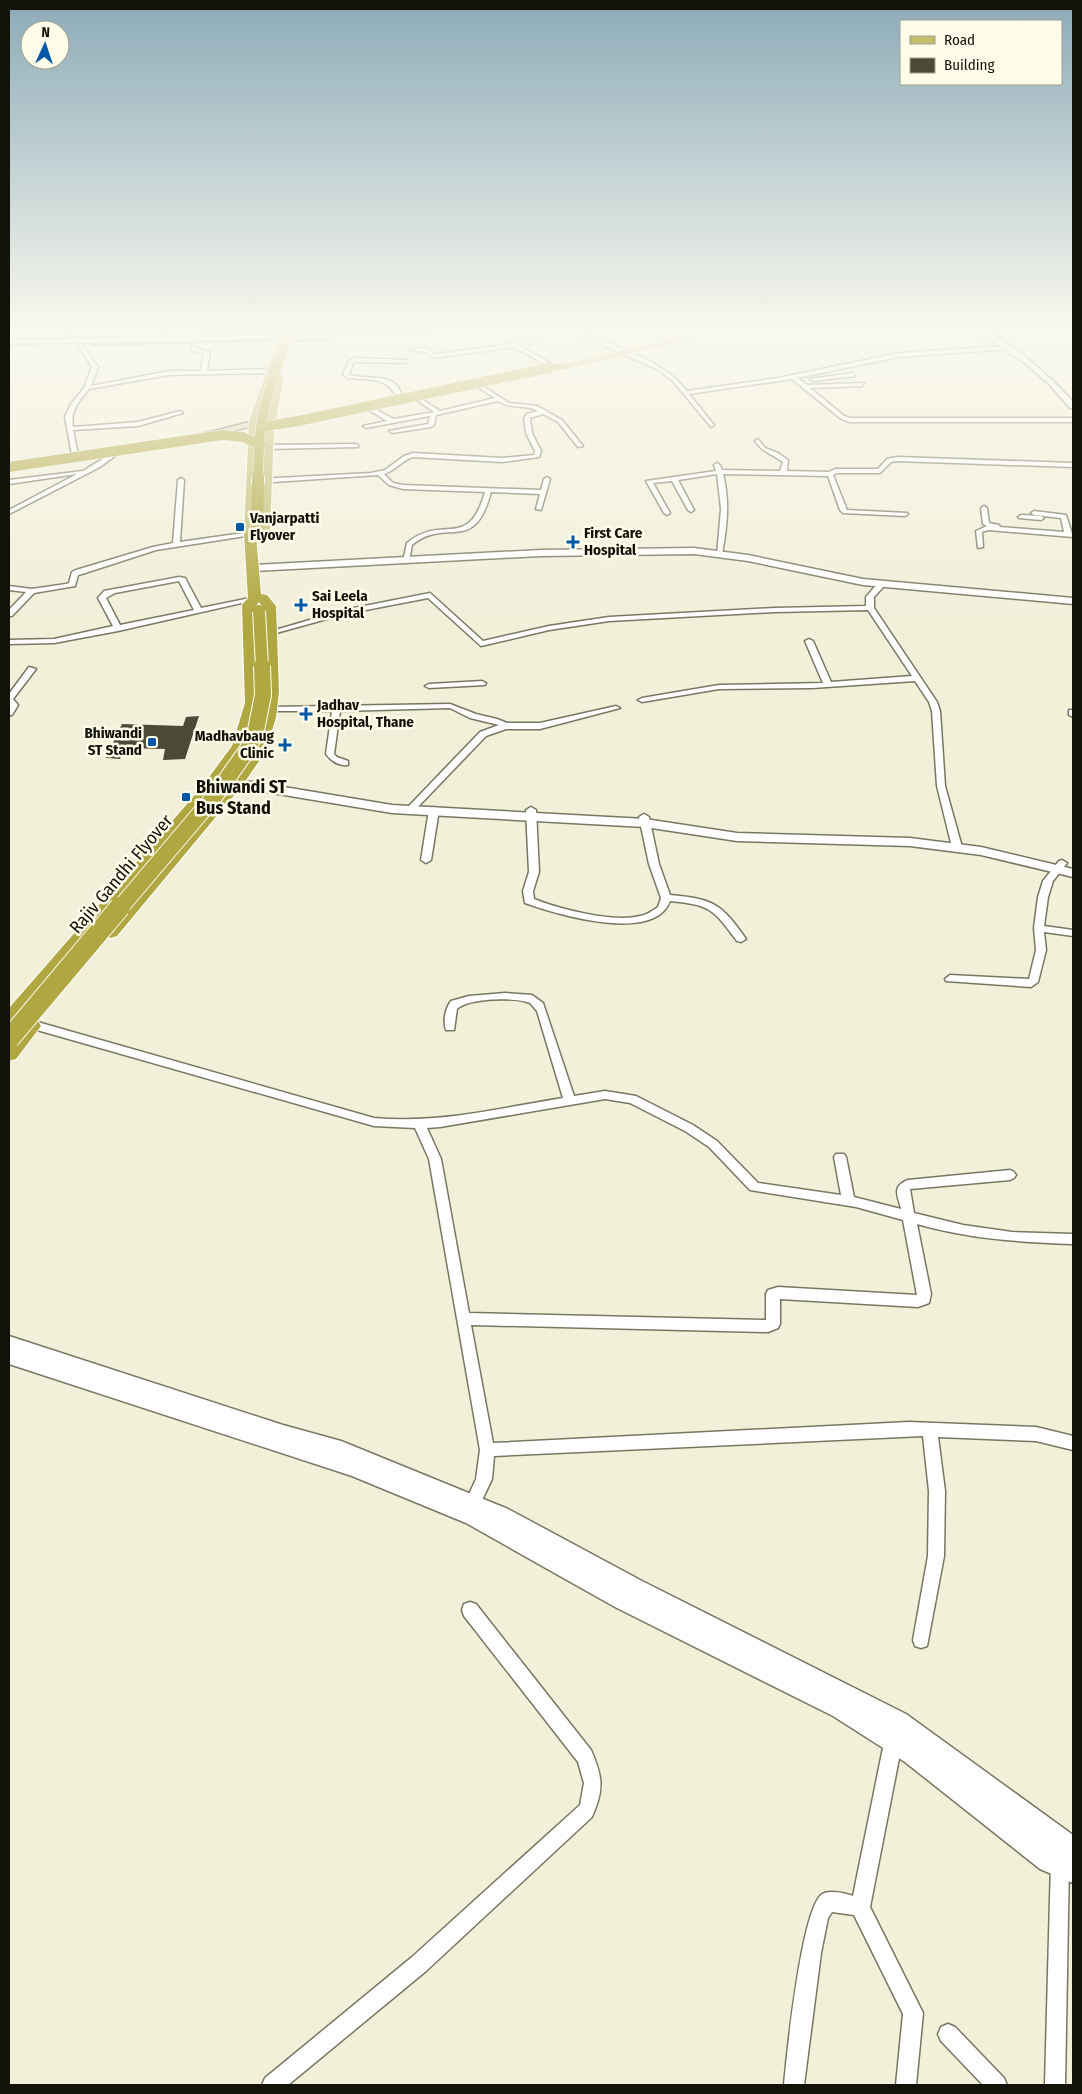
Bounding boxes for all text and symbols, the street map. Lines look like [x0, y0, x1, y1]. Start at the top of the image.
north arrow [20, 20, 70, 70]
legend [900, 20, 1062, 85]
text: N [41, 24, 50, 41]
text: Road [944, 31, 975, 49]
text: Building [944, 56, 995, 74]
place label: Vanjarpatti Flyover [249, 509, 319, 544]
marker: Vanjarpatti Flyover [234, 521, 246, 533]
place label: First Care Hospital [584, 524, 643, 559]
marker: First Care Hospital [566, 535, 580, 549]
place label: Sai Leela Hospital [312, 587, 368, 622]
marker: Sai Leela Hospital [294, 598, 308, 612]
place label: Jadhav Hospital, Thane [316, 696, 414, 731]
marker: Jadhav Hospital, Thane [299, 707, 313, 721]
place label: Bhiwandi ST Stand [84, 724, 142, 759]
place label: Madhavbaug Clinic [195, 727, 275, 762]
marker: Bhiwandi ST Stand [146, 736, 158, 748]
marker: Madhavbaug Clinic [278, 738, 292, 752]
place label: Bhiwandi ST Bus Stand [196, 776, 287, 819]
marker: Bhiwandi ST Bus Stand [180, 791, 192, 803]
street label: Rajiv Gandhi Flyover [65, 809, 178, 938]

